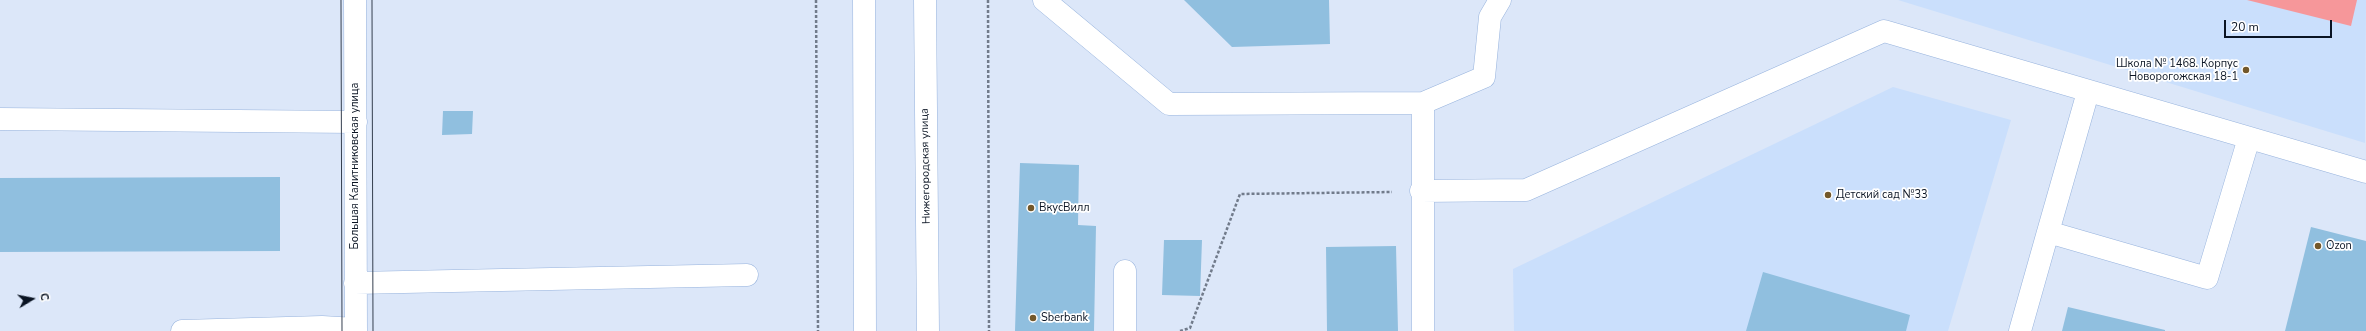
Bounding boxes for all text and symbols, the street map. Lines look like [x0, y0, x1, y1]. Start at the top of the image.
scale bar [2226, 12, 2334, 38]
text: 20 m [2231, 19, 2259, 35]
place label: Школа № 1468. Корпус Новорогожская 18-1 [2116, 57, 2238, 83]
marker: Школа № 1468. Корпус Новорогожская 18-1 [2241, 65, 2251, 75]
street label: Большая Калитниковская улица [348, 83, 362, 249]
street label: Нижегородская улица [918, 108, 934, 224]
place label: Детский сад №33 [1836, 188, 1928, 202]
marker: Детский сад №33 [1823, 190, 1833, 200]
place label: ВкусВилл [1039, 201, 1090, 215]
marker: ВкусВилл [1026, 203, 1036, 213]
place label: Ozon [2326, 239, 2352, 253]
marker: Ozon [2313, 241, 2323, 251]
north arrow [12, 279, 52, 319]
text: С [36, 292, 52, 302]
place label: Sberbank [1041, 311, 1088, 325]
marker: Sberbank [1028, 313, 1038, 323]

